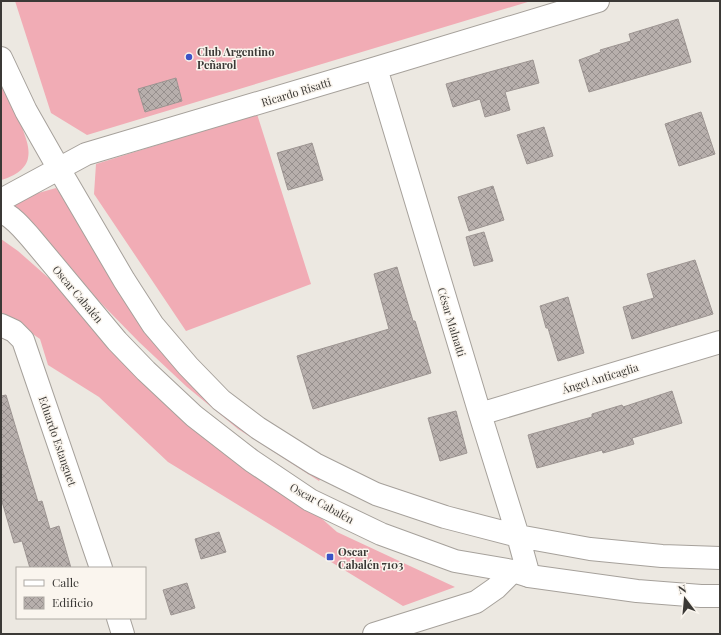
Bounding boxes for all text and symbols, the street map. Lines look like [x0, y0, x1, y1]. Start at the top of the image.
place label: Club Argentino Peñarol [197, 44, 274, 72]
marker: Club Argentino Peñarol [184, 52, 194, 62]
street label: Ricardo Risatti [259, 74, 333, 110]
street label: Oscar Cabalén [49, 262, 107, 326]
street label: César Malnatti [434, 286, 470, 358]
street label: Ángel Anticaglia [559, 359, 641, 397]
street label: Eduardo Estanguet [36, 394, 80, 488]
street label: Oscar Cabalén [287, 479, 357, 527]
place label: Oscar Cabalén 7103 [338, 544, 403, 572]
marker: Oscar Cabalén 7103 [325, 552, 335, 562]
legend [16, 567, 146, 619]
text: Calle [52, 574, 79, 590]
north arrow [665, 579, 705, 619]
text: N [676, 581, 688, 597]
text: Edificio [52, 594, 94, 610]

